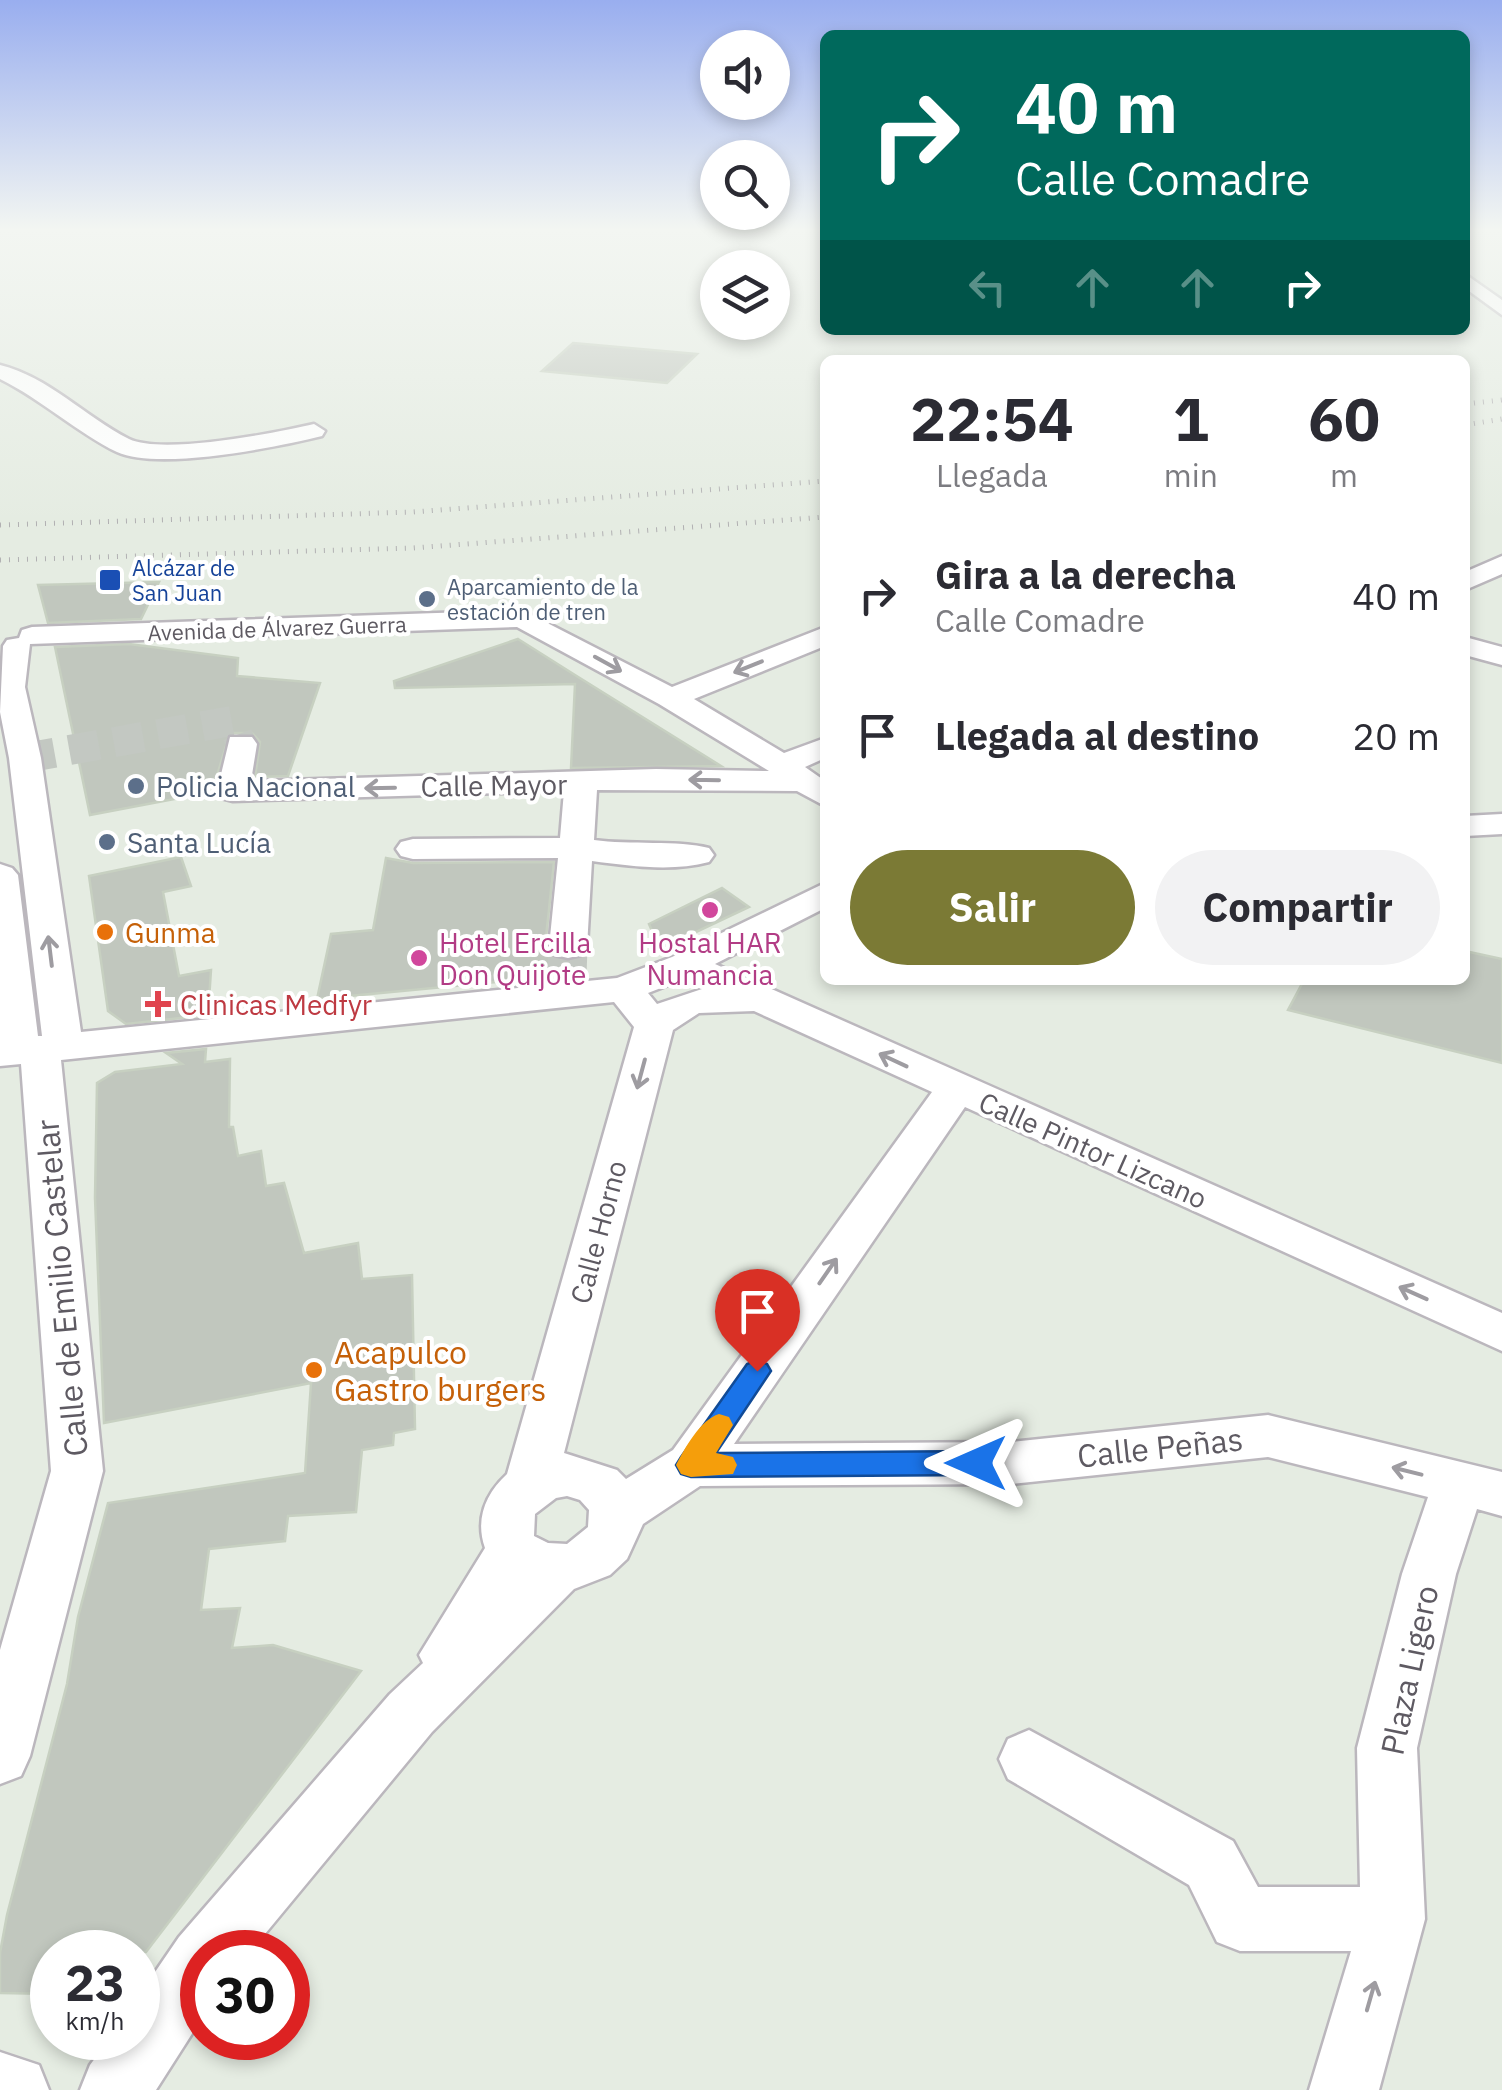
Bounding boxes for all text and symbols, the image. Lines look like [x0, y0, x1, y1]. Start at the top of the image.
map controls [700, 30, 790, 340]
button: sound [700, 30, 790, 120]
text: 40 m [1015, 61, 1178, 152]
icon: right [850, 70, 980, 200]
button: search [700, 140, 790, 230]
text: Calle Comadre [1015, 149, 1310, 207]
button: layers [700, 250, 790, 340]
icon: left [960, 260, 1015, 315]
icon: ahead [1065, 260, 1120, 315]
icon: ahead [1170, 260, 1225, 315]
icon: right [1275, 260, 1330, 315]
text: 22:54 [910, 379, 1074, 458]
text: 1 [1173, 379, 1209, 458]
text: 60 [1308, 379, 1380, 458]
text: Llegada [936, 454, 1048, 496]
text: min [1164, 454, 1218, 496]
text: m [1330, 454, 1358, 496]
text: Gira a la derecha [935, 550, 1236, 599]
place label: Alcázar de San Juan [132, 553, 235, 607]
marker: Alcázar de San Juan [97, 567, 123, 593]
icon: right [850, 568, 905, 623]
text: 40 m [1352, 571, 1440, 620]
place label: Aparcamiento de la estación de tren [447, 572, 639, 626]
marker: Aparcamiento de la estación de tren [416, 588, 438, 610]
text: Calle Comadre [935, 599, 1145, 641]
street label: Avenida de Álvarez Guerra [147, 609, 407, 647]
one-way arrow [592, 655, 622, 675]
one-way arrow [733, 660, 764, 678]
icon: arrive [850, 708, 905, 763]
text: Llegada al destino [935, 711, 1259, 760]
text: 20 m [1352, 711, 1440, 760]
street label: Calle Mayor [420, 765, 568, 805]
place label: Policia Nacional [156, 768, 355, 805]
one-way arrow [689, 770, 721, 789]
marker: Policia Nacional [125, 775, 147, 797]
one-way arrow [364, 778, 396, 797]
place label: Santa Lucía [127, 824, 271, 861]
marker: Santa Lucía [96, 831, 118, 853]
button: Salir [850, 850, 1135, 965]
button: Compartir [1155, 850, 1440, 965]
marker: Hostal HAR Numancia [699, 899, 721, 921]
place label: Gunma [125, 914, 216, 951]
marker: Gunma [94, 921, 116, 943]
place label: Hotel Ercilla Don Quijote [439, 924, 591, 993]
place label: Hostal HAR Numancia [638, 924, 782, 993]
one-way arrow [40, 935, 59, 968]
marker: Hotel Ercilla Don Quijote [408, 947, 430, 969]
place label: Clinicas Medfyr [180, 986, 372, 1023]
marker: Clinicas Medfyr [145, 991, 171, 1017]
one-way arrow [878, 1050, 909, 1068]
one-way arrow [630, 1058, 649, 1089]
street label: Calle Pintor Lizcano [973, 1083, 1213, 1217]
street label: Calle de Emilio Castelar [25, 1117, 97, 1458]
street label: Calle Horno [561, 1156, 635, 1308]
one-way arrow [817, 1258, 838, 1285]
pin [715, 1269, 800, 1372]
one-way arrow [1398, 1283, 1429, 1301]
icon: arrive [730, 1284, 785, 1339]
place label: Acapulco Gastro burgers [334, 1331, 546, 1410]
marker: Acapulco Gastro burgers [303, 1359, 325, 1381]
position arrow [924, 1411, 1028, 1515]
street label: Calle Peñas [1075, 1417, 1245, 1477]
one-way arrow [1392, 1461, 1423, 1480]
street label: Plaza Ligero [1371, 1581, 1447, 1759]
speed limit sign: 30 [180, 1930, 310, 2060]
text: 23 [65, 1950, 125, 2015]
one-way arrow [1363, 1981, 1381, 2012]
text: km/h [66, 2004, 124, 2037]

